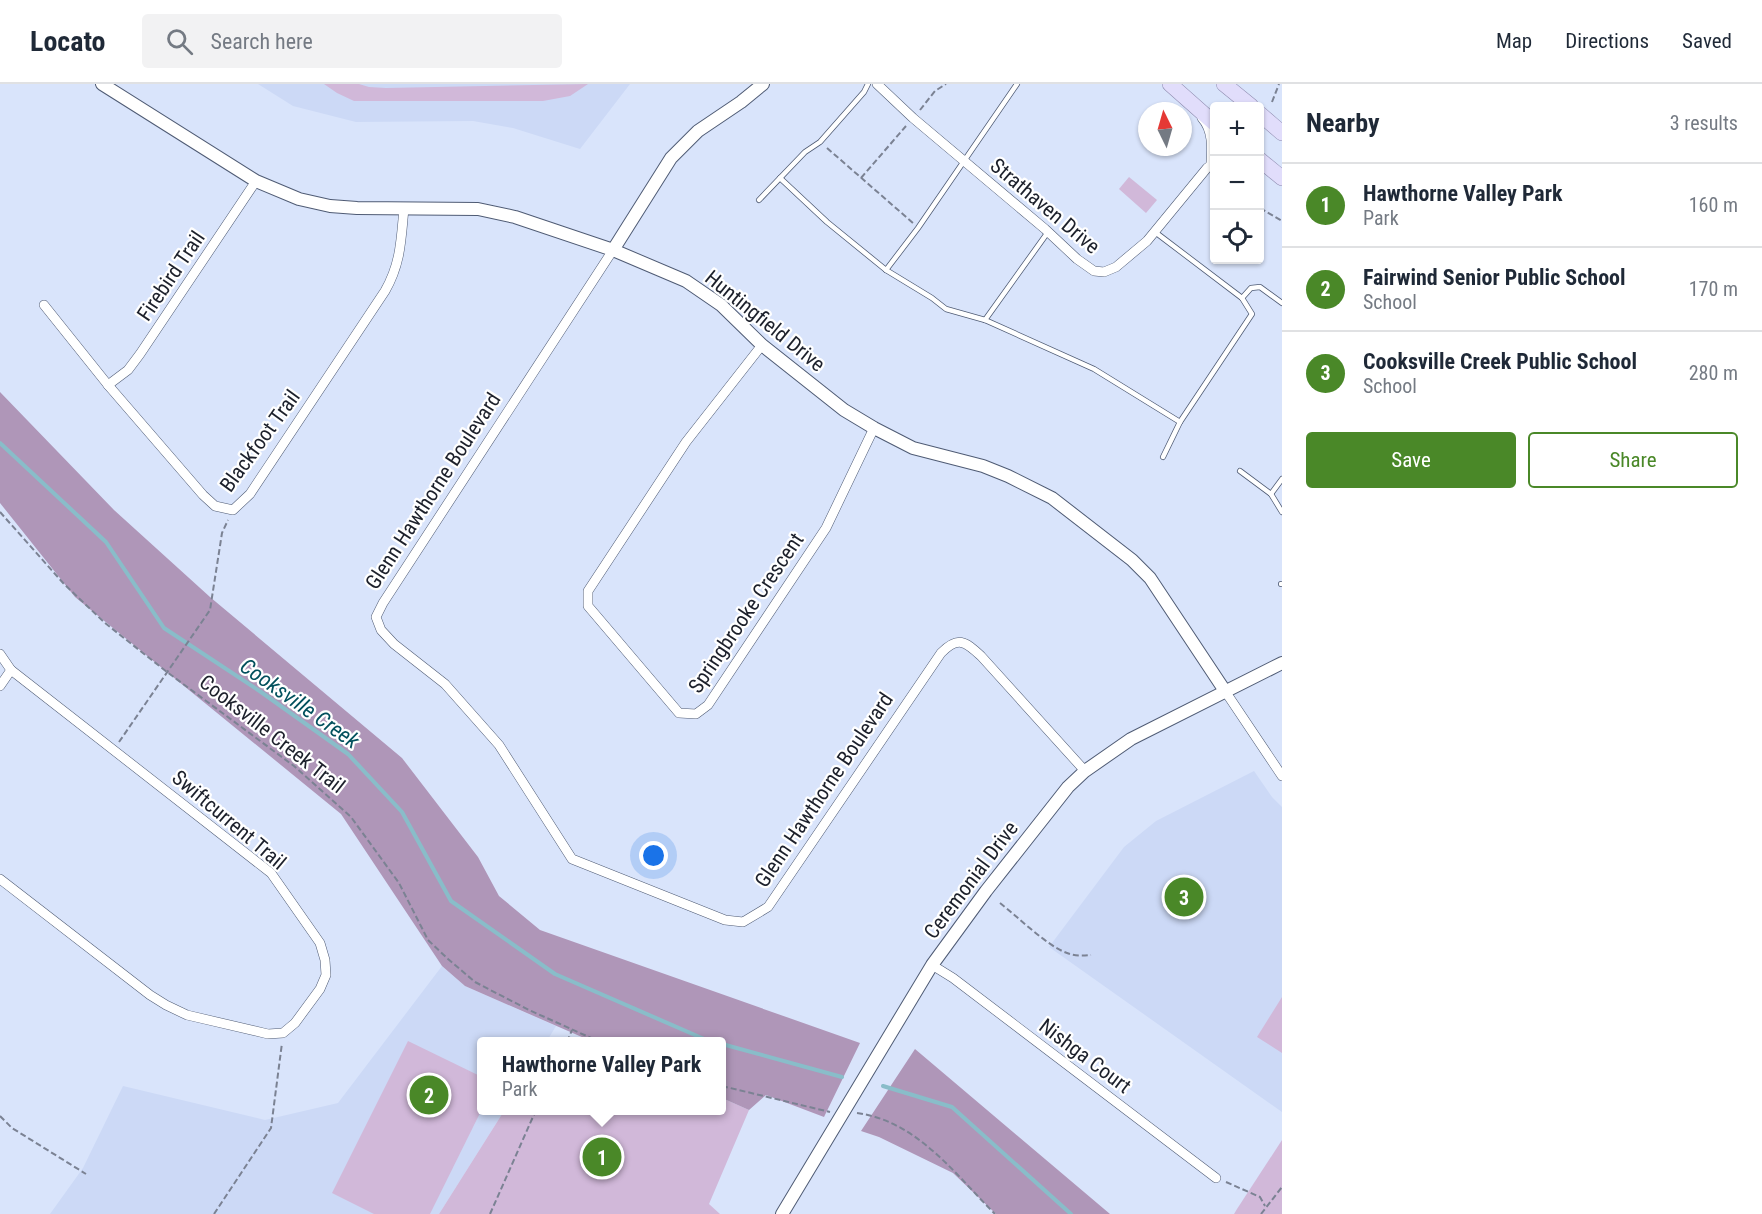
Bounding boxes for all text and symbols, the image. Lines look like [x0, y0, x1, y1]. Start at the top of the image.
search box [142, 14, 562, 68]
text: Locato [30, 25, 106, 58]
icon: search [163, 25, 196, 58]
text: Search here [211, 29, 313, 54]
text: Map [1496, 29, 1532, 53]
text: Directions [1565, 29, 1649, 53]
text: Saved [1682, 29, 1732, 53]
north arrow [1138, 102, 1192, 156]
map controls [1210, 102, 1264, 264]
button: + [1210, 102, 1264, 156]
text: Nearby [1306, 108, 1380, 138]
text: 3 results [1670, 111, 1738, 135]
street label: Strathaven Drive [986, 153, 1105, 259]
button: − [1210, 156, 1264, 210]
text: Hawthorne Valley Park [1363, 181, 1563, 206]
text: 1 [1320, 193, 1331, 217]
text: 160 m [1689, 193, 1738, 217]
text: Park [1363, 206, 1399, 230]
button: locate [1210, 210, 1264, 264]
street label: Firebird Trail [132, 227, 210, 325]
street label: Huntingfield Drive [700, 265, 830, 377]
text: Fairwind Senior Public School [1363, 265, 1626, 290]
text: 2 [1320, 277, 1331, 301]
text: 170 m [1689, 277, 1738, 301]
text: School [1363, 290, 1417, 314]
text: Cooksville Creek Public School [1363, 349, 1637, 374]
text: 3 [1320, 361, 1331, 385]
text: 280 m [1689, 361, 1738, 385]
text: School [1363, 374, 1417, 398]
street label: Blackfoot Trail [215, 386, 305, 496]
street label: Glenn Hawthorne Boulevard [360, 388, 506, 594]
button: Save [1306, 432, 1516, 488]
button: Share [1528, 432, 1738, 488]
street label: Springbrooke Crescent [683, 528, 809, 698]
water label: Cooksville Creek [235, 653, 364, 754]
street label: Cooksville Creek Trail [195, 670, 349, 798]
street label: Glenn Hawthorne Boulevard [750, 688, 898, 892]
street label: Swiftcurrent Trail [167, 765, 291, 875]
street label: Ceremonial Drive [919, 816, 1023, 943]
your location [639, 841, 668, 870]
pin: 3 [1164, 874, 1204, 920]
street label: Nishga Court [1034, 1014, 1136, 1098]
popup [477, 1037, 726, 1115]
text: Hawthorne Valley Park [502, 1052, 701, 1077]
pin: 2 [410, 1072, 448, 1118]
text: Park [502, 1077, 537, 1101]
pin: 1 [582, 1134, 622, 1180]

